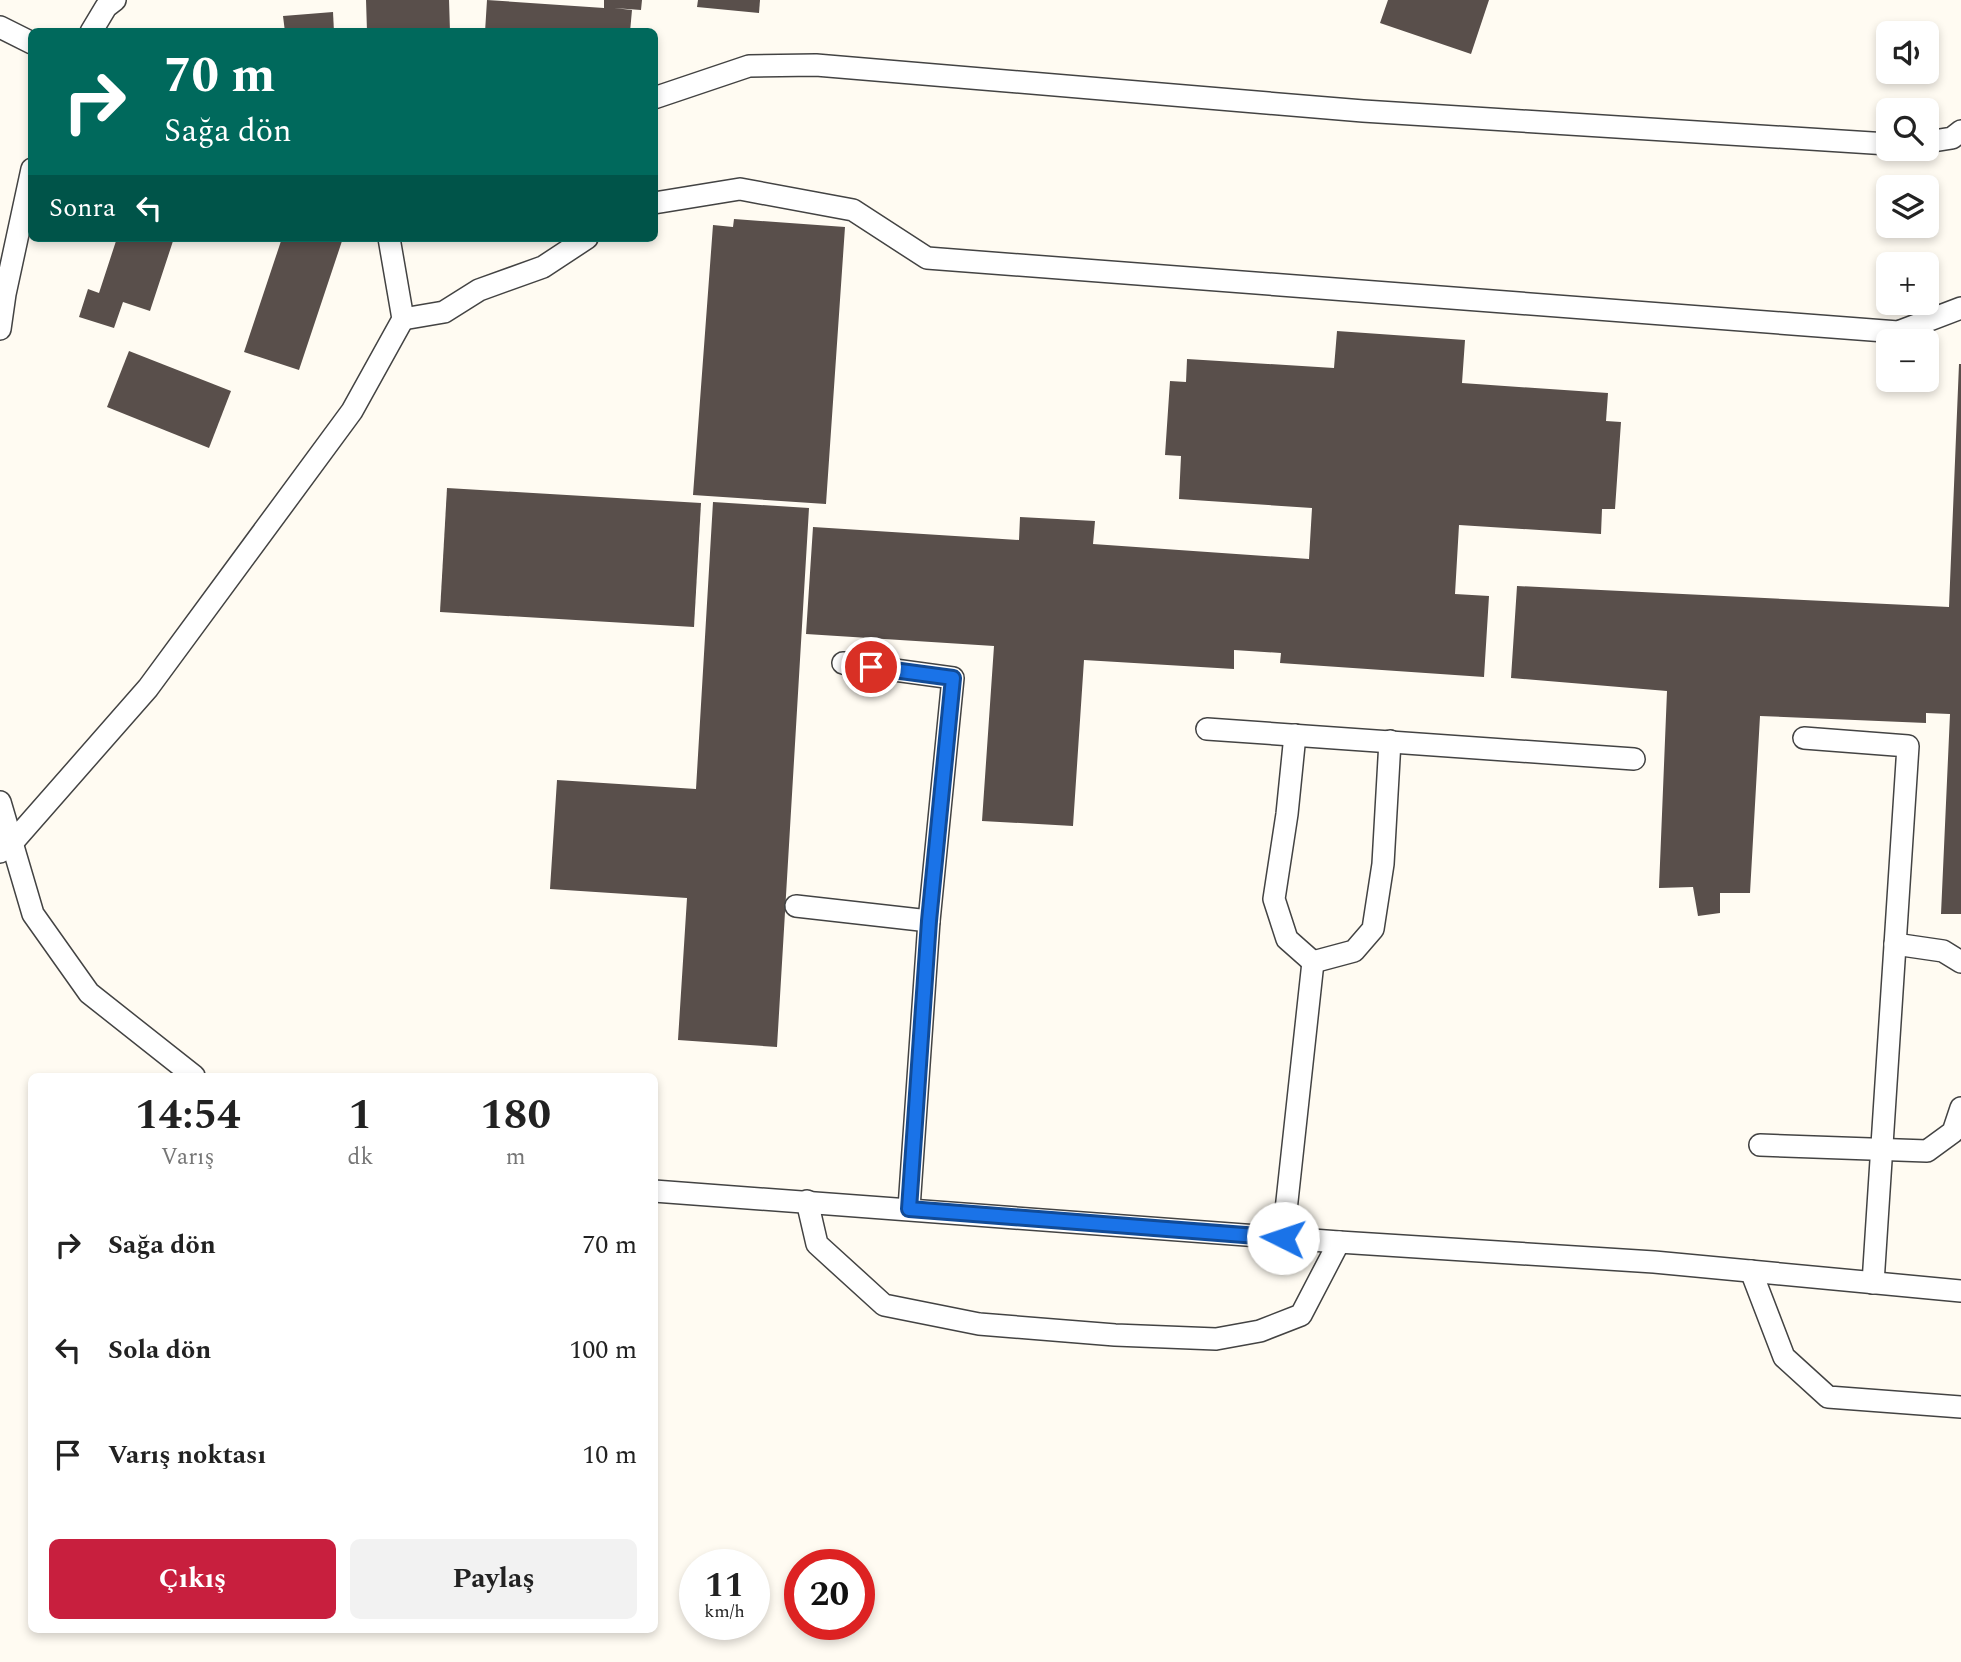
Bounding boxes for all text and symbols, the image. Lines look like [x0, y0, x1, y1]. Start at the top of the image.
map controls [1876, 21, 1939, 392]
button: sound [1876, 21, 1939, 84]
text: 70 m [164, 39, 275, 114]
icon: right [49, 56, 140, 147]
button: search [1876, 98, 1939, 161]
text: Sağa dön [164, 107, 292, 156]
button: layers [1876, 175, 1939, 238]
text: Sonra [49, 188, 116, 228]
icon: left [130, 189, 168, 227]
button: + [1876, 252, 1939, 315]
button: − [1876, 329, 1939, 392]
pin [841, 637, 901, 697]
icon: arrive [852, 648, 890, 686]
text: 14:54 [135, 1084, 241, 1147]
text: 1 [349, 1084, 372, 1147]
text: 180 [480, 1084, 551, 1147]
text: Varış [161, 1140, 214, 1175]
text: dk [348, 1140, 373, 1175]
text: m [506, 1140, 526, 1175]
position arrow [1246, 1201, 1320, 1275]
text: Sağa dön [108, 1225, 216, 1265]
text: 70 m [582, 1225, 637, 1265]
icon: right [49, 1226, 87, 1264]
text: Sola dön [108, 1330, 211, 1370]
text: 100 m [569, 1330, 637, 1370]
icon: left [49, 1331, 87, 1369]
text: Varış noktası [108, 1435, 266, 1475]
text: 10 m [582, 1435, 637, 1475]
icon: arrive [49, 1436, 87, 1474]
button: Çıkış [49, 1539, 336, 1619]
button: Paylaş [350, 1539, 637, 1619]
speed limit sign: 20 [784, 1549, 875, 1640]
text: 11 [705, 1559, 744, 1612]
text: km/h [704, 1598, 745, 1625]

